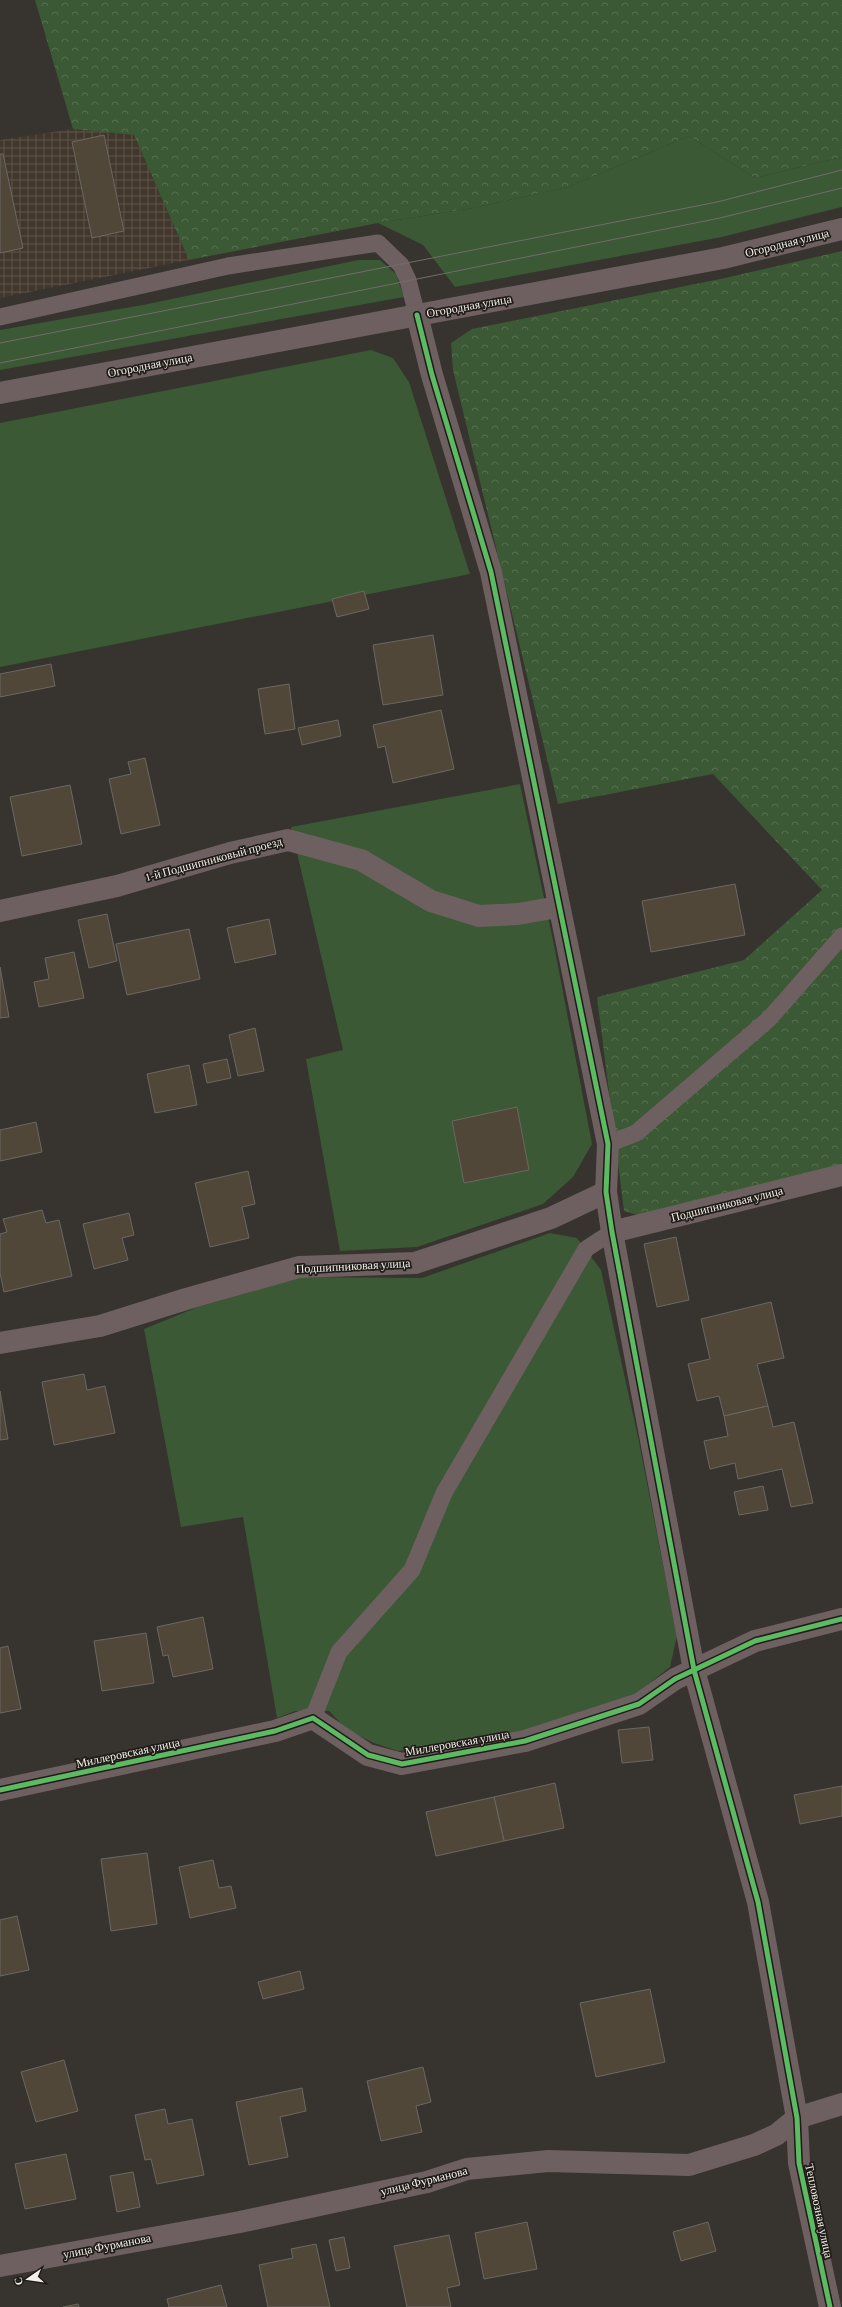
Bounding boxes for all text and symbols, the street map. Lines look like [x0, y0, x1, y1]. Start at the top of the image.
street label: Огородная улица [743, 226, 831, 260]
street label: Огородная улица [425, 292, 513, 320]
street label: Огородная улица [106, 350, 194, 380]
street label: 1-й Подшипниковый проезд [144, 834, 284, 884]
street label: Подшипниковая улица [670, 1183, 785, 1225]
street label: Подшипниковая улица [295, 1256, 411, 1276]
street label: Миллеровская улица [404, 1727, 511, 1759]
street label: Миллеровская улица [75, 1735, 182, 1771]
street label: улица Фурманова [379, 2163, 470, 2199]
street label: Тепловозная улица [802, 2163, 836, 2260]
street label: улица Фурманова [62, 2230, 153, 2261]
north arrow [8, 2259, 48, 2299]
text: С [12, 2276, 25, 2286]

